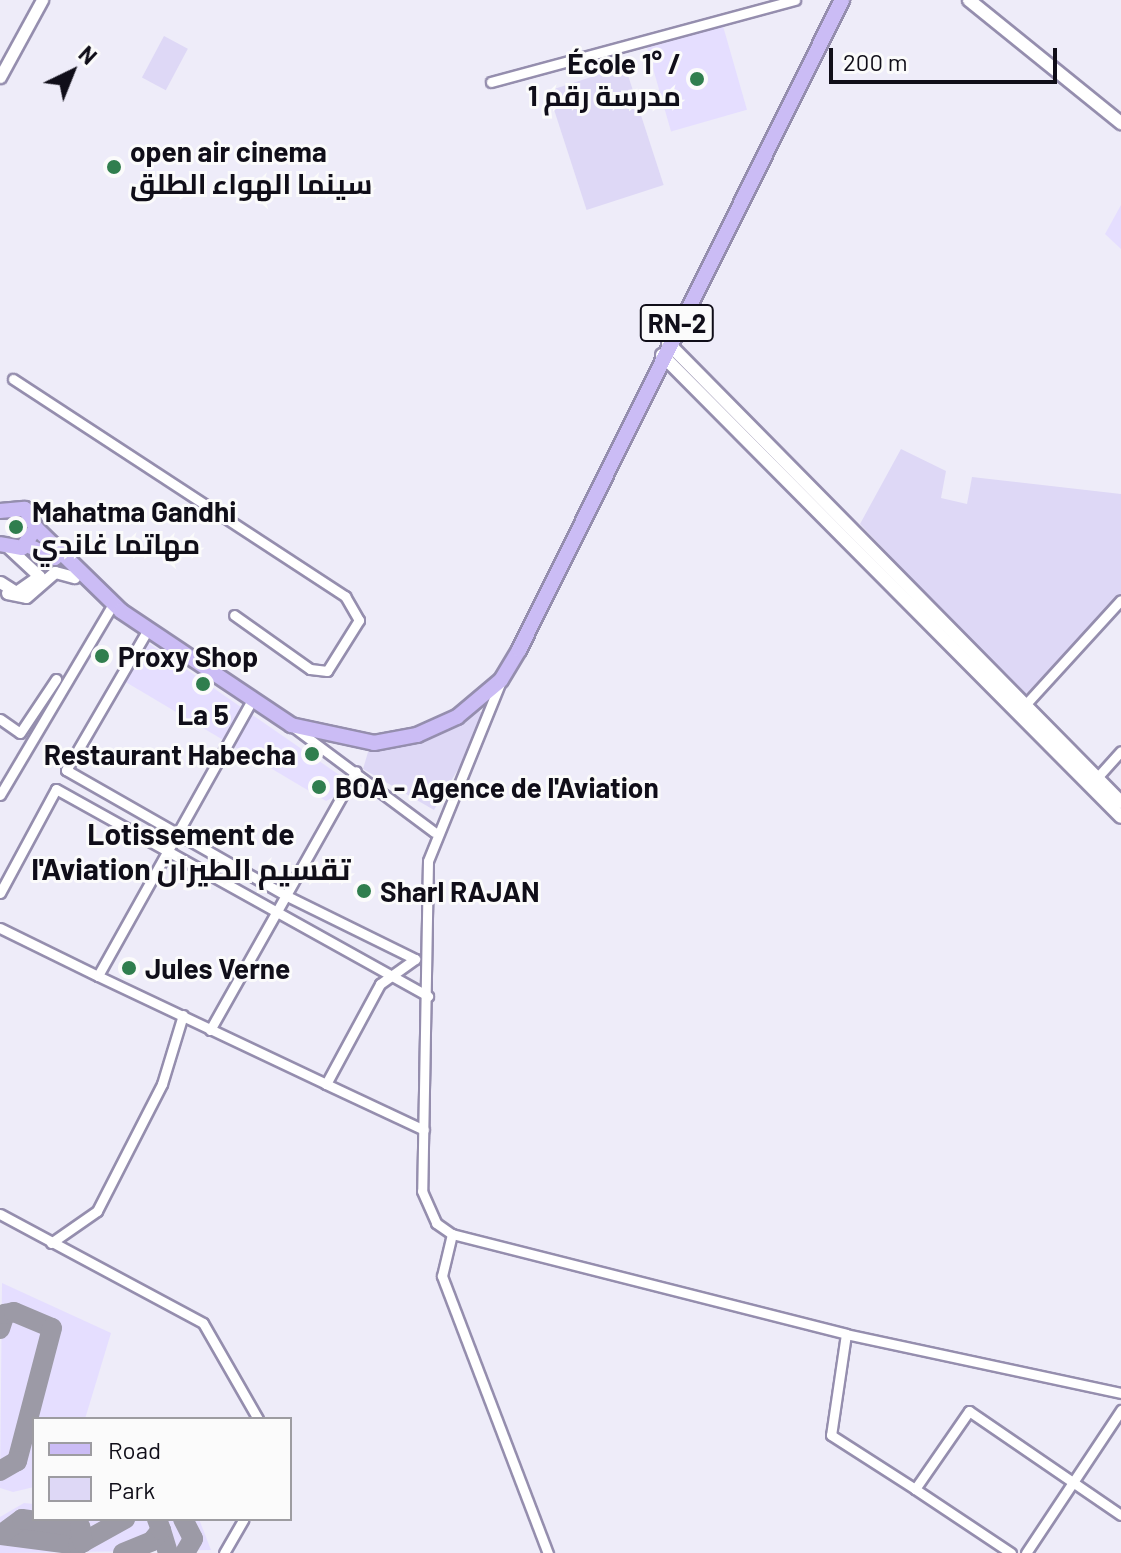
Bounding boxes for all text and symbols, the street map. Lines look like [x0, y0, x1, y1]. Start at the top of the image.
north arrow [32, 32, 112, 112]
scale bar [833, 32, 1061, 82]
text: N [74, 40, 103, 69]
place label: École 1° / مدرسة رقم 1 [528, 46, 681, 112]
text: 200 m [843, 47, 908, 76]
marker: École 1° / مدرسة رقم 1 [688, 70, 706, 88]
place label: open air cinema سينما الهواء الطلق [130, 134, 373, 200]
marker: open air cinema سينما الهواء الطلق [105, 158, 123, 176]
road number: RN-2 [639, 301, 715, 345]
place label: Mahatma Gandhi مهاتما غاندي [32, 494, 236, 560]
marker: Mahatma Gandhi مهاتما غاندي [7, 518, 25, 536]
place label: Proxy Shop [118, 639, 258, 673]
marker: Proxy Shop [93, 647, 111, 665]
marker: La 5 [194, 675, 212, 693]
place label: La 5 [177, 697, 229, 731]
place label: Restaurant Habecha [44, 737, 296, 771]
marker: Restaurant Habecha [303, 745, 321, 763]
place label: BOA - Agence de l'Aviation [335, 770, 659, 804]
marker: BOA - Agence de l'Aviation [310, 778, 328, 796]
district label: Lotissement de l'Aviation تقسيم الطيران [31, 815, 351, 886]
place label: Sharl RAJAN [380, 874, 540, 908]
marker: Sharl RAJAN [355, 882, 373, 900]
place label: Jules Verne [145, 951, 290, 985]
marker: Jules Verne [120, 959, 138, 977]
legend [32, 1417, 292, 1521]
text: Road [108, 1435, 161, 1464]
text: Park [108, 1475, 155, 1504]

